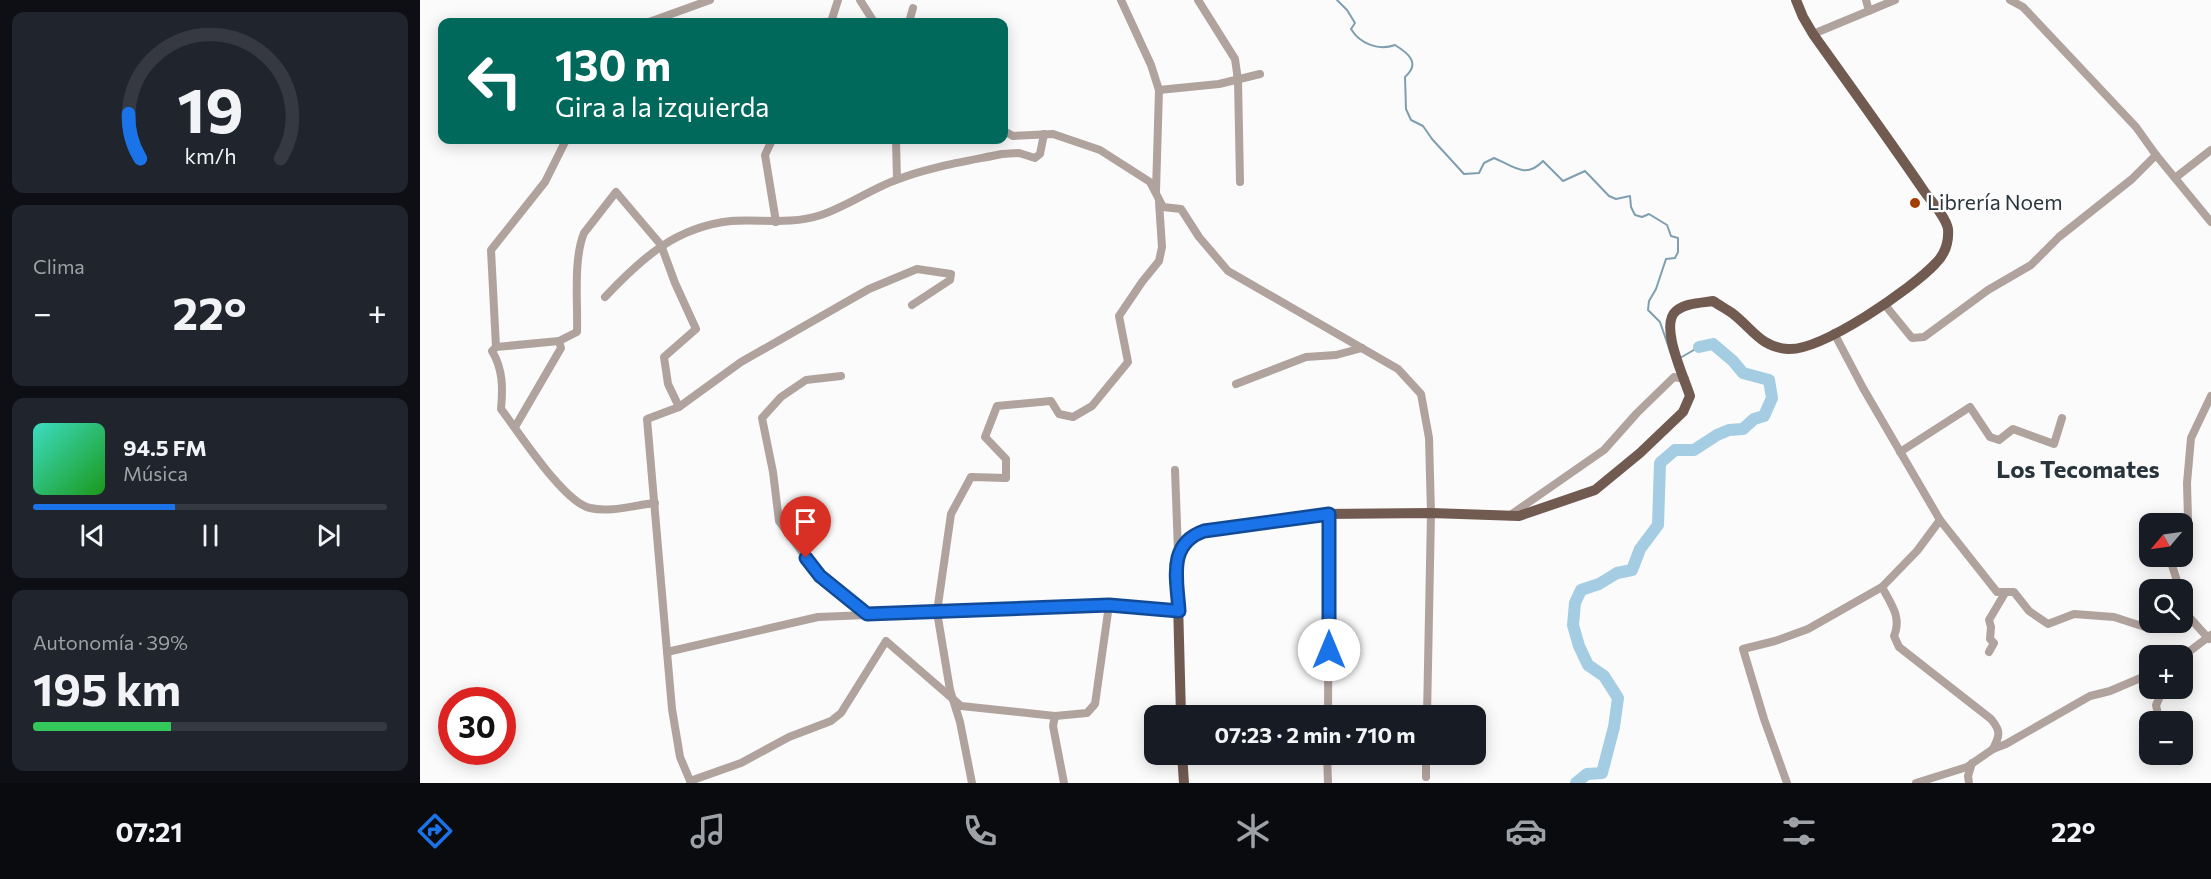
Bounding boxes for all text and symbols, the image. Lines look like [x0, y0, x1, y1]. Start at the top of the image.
text: 130 m [555, 38, 671, 90]
icon: left [456, 42, 534, 120]
text: 19 [177, 71, 243, 147]
text: Gira a la izquierda [555, 90, 769, 123]
text: km/h [184, 143, 236, 169]
place label: Librería Noem [1927, 189, 2063, 214]
marker: Librería Noem [1908, 196, 1922, 210]
text: Clima [33, 254, 85, 278]
text: 22° [173, 284, 247, 339]
text: − [33, 291, 52, 332]
text: + [368, 291, 387, 332]
text: 94.5 FM [123, 434, 207, 461]
district label: Los Tecomates [1996, 454, 2160, 483]
text: Música [123, 461, 188, 485]
pin [780, 496, 831, 558]
icon: arrive [789, 505, 822, 538]
north arrow [2139, 513, 2193, 567]
map controls [2139, 513, 2193, 765]
icon: previous [76, 519, 109, 552]
icon: pause [194, 519, 227, 552]
icon: next [312, 519, 345, 552]
button: search [2139, 579, 2193, 633]
position arrow [1297, 618, 1361, 682]
text: Autonomía · 39% [33, 630, 188, 654]
button: + [2139, 645, 2193, 699]
text: 195 km [33, 660, 181, 715]
speed limit sign: 30 [438, 687, 516, 765]
button: − [2139, 711, 2193, 765]
text: 07:23 · 2 min · 710 m [1215, 721, 1415, 748]
icon: directions [414, 810, 456, 852]
icon: music [687, 810, 729, 852]
icon: phone [959, 810, 1001, 852]
icon: climate [1232, 810, 1274, 852]
icon: car [1505, 810, 1547, 852]
icon: filters [1778, 810, 1820, 852]
text: 07:21 [115, 815, 183, 848]
text: 22° [2051, 815, 2096, 848]

